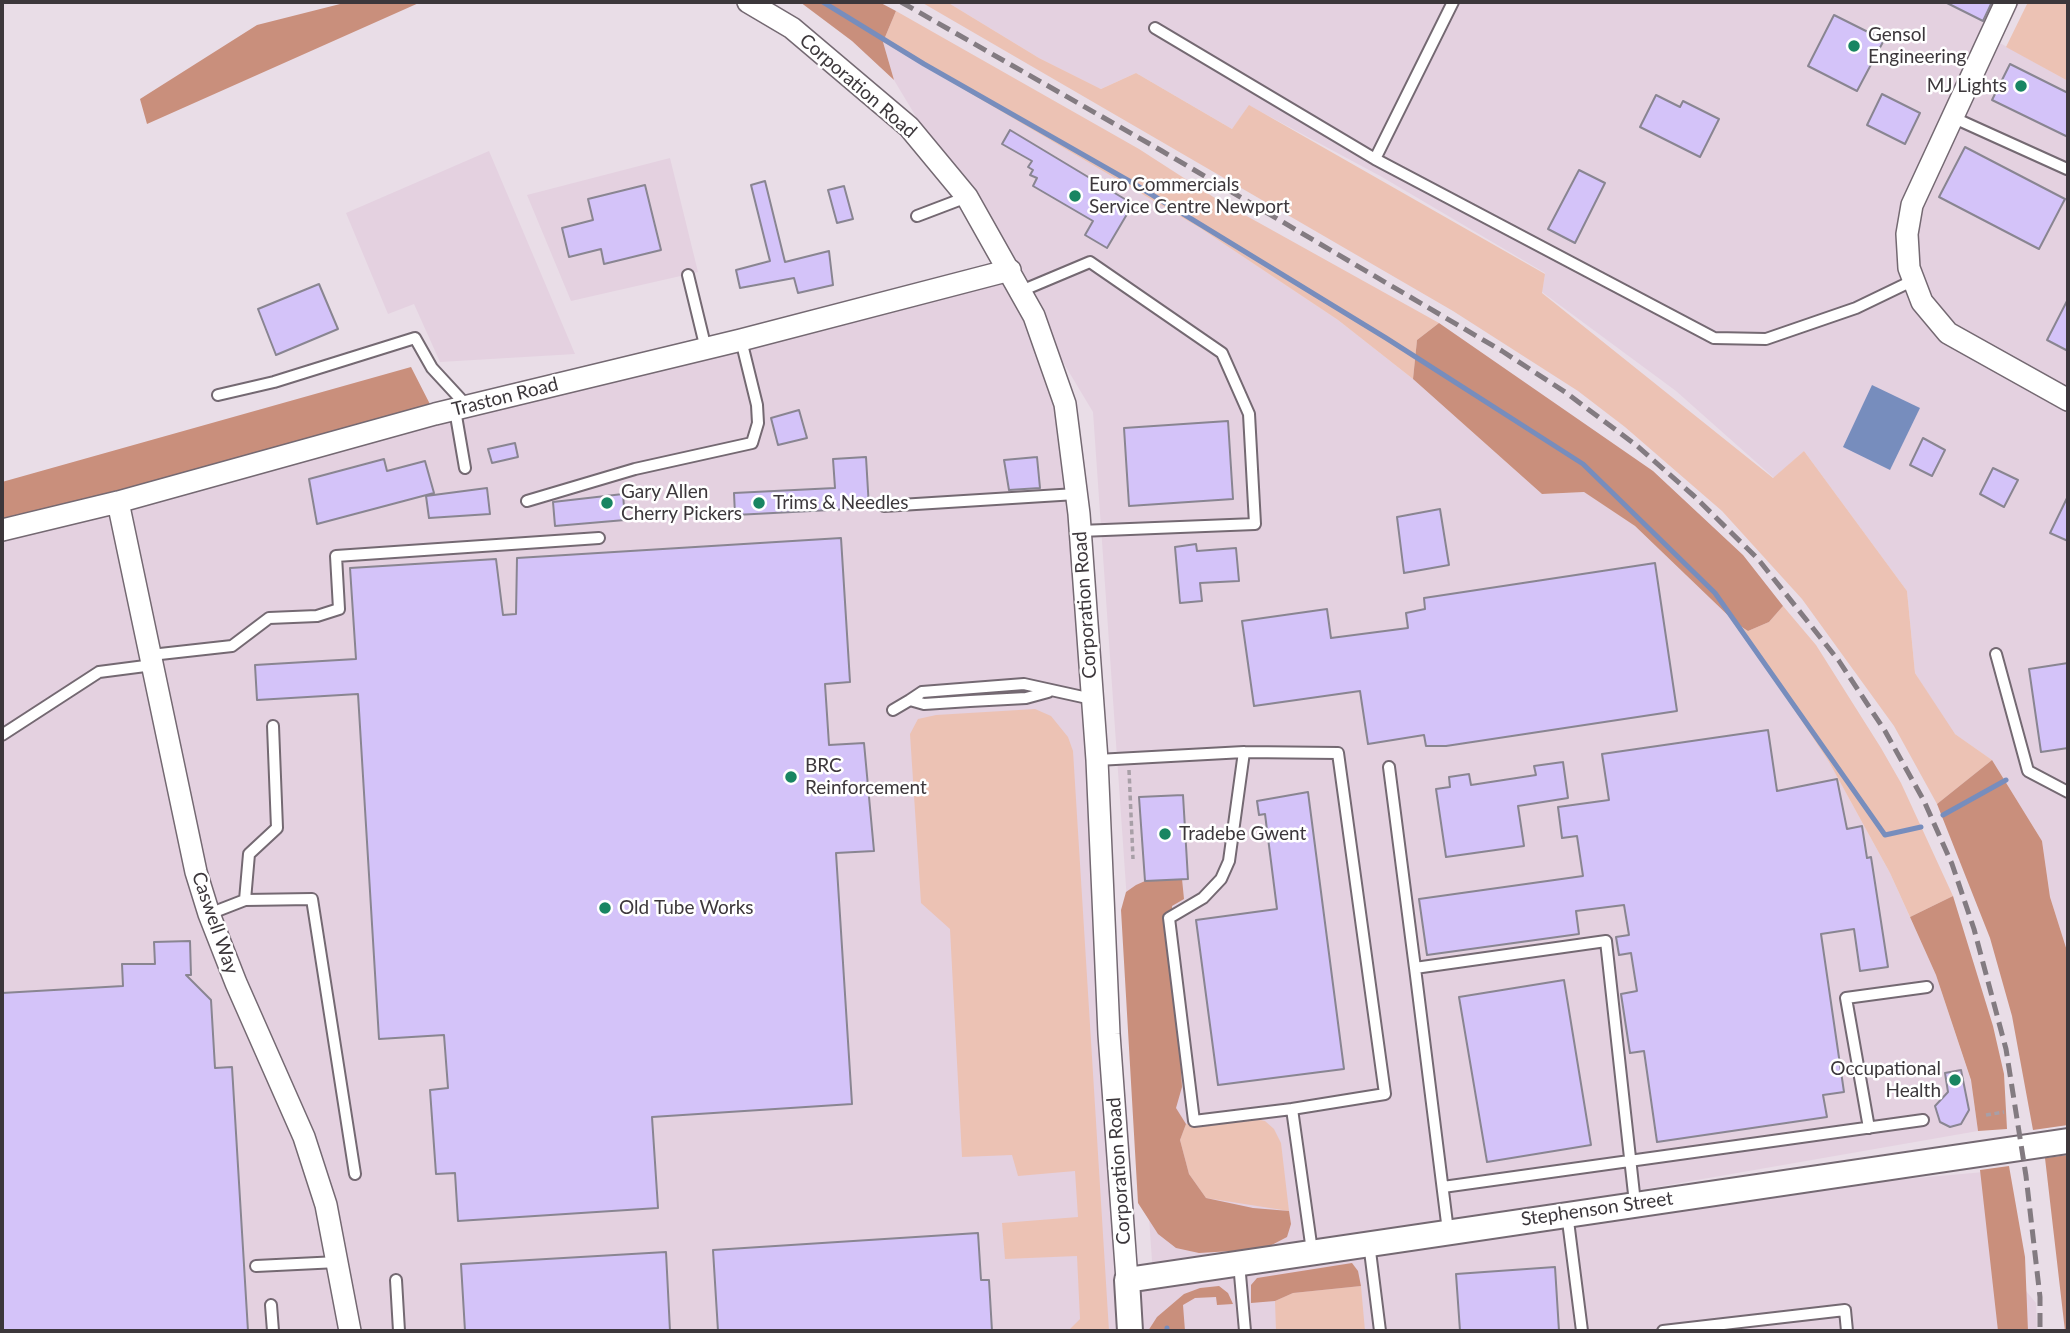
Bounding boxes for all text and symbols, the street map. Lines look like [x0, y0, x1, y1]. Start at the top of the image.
place label: Gensol Engineering [1868, 24, 1966, 68]
street label: Corporation Road [795, 29, 921, 143]
marker: Gensol Engineering [1846, 38, 1862, 54]
place label: MJ Lights [1927, 75, 2007, 97]
marker: MJ Lights [2013, 78, 2029, 94]
place label: Euro Commercials Service Centre Newport [1089, 174, 1290, 218]
marker: Euro Commercials Service Centre Newport [1067, 188, 1083, 204]
street label: Traston Road [450, 373, 560, 421]
place label: Gary Allen Cherry Pickers [621, 481, 742, 525]
place label: Trims & Needles [773, 492, 908, 514]
marker: Gary Allen Cherry Pickers [599, 495, 615, 511]
marker: Trims & Needles [751, 495, 767, 511]
street label: Corporation Road [1068, 530, 1102, 680]
place label: BRC Reinforcement [805, 755, 927, 799]
marker: BRC Reinforcement [783, 769, 799, 785]
place label: Tradebe Gwent [1179, 823, 1306, 845]
marker: Tradebe Gwent [1157, 826, 1173, 842]
street label: Caswell Way [187, 869, 243, 977]
place label: Old Tube Works [619, 897, 754, 919]
marker: Old Tube Works [597, 900, 613, 916]
place label: Occupational Health [1830, 1058, 1941, 1102]
marker: Occupational Health [1947, 1072, 1963, 1088]
street label: Corporation Road [1102, 1096, 1136, 1246]
street label: Stephenson Street [1520, 1187, 1674, 1231]

